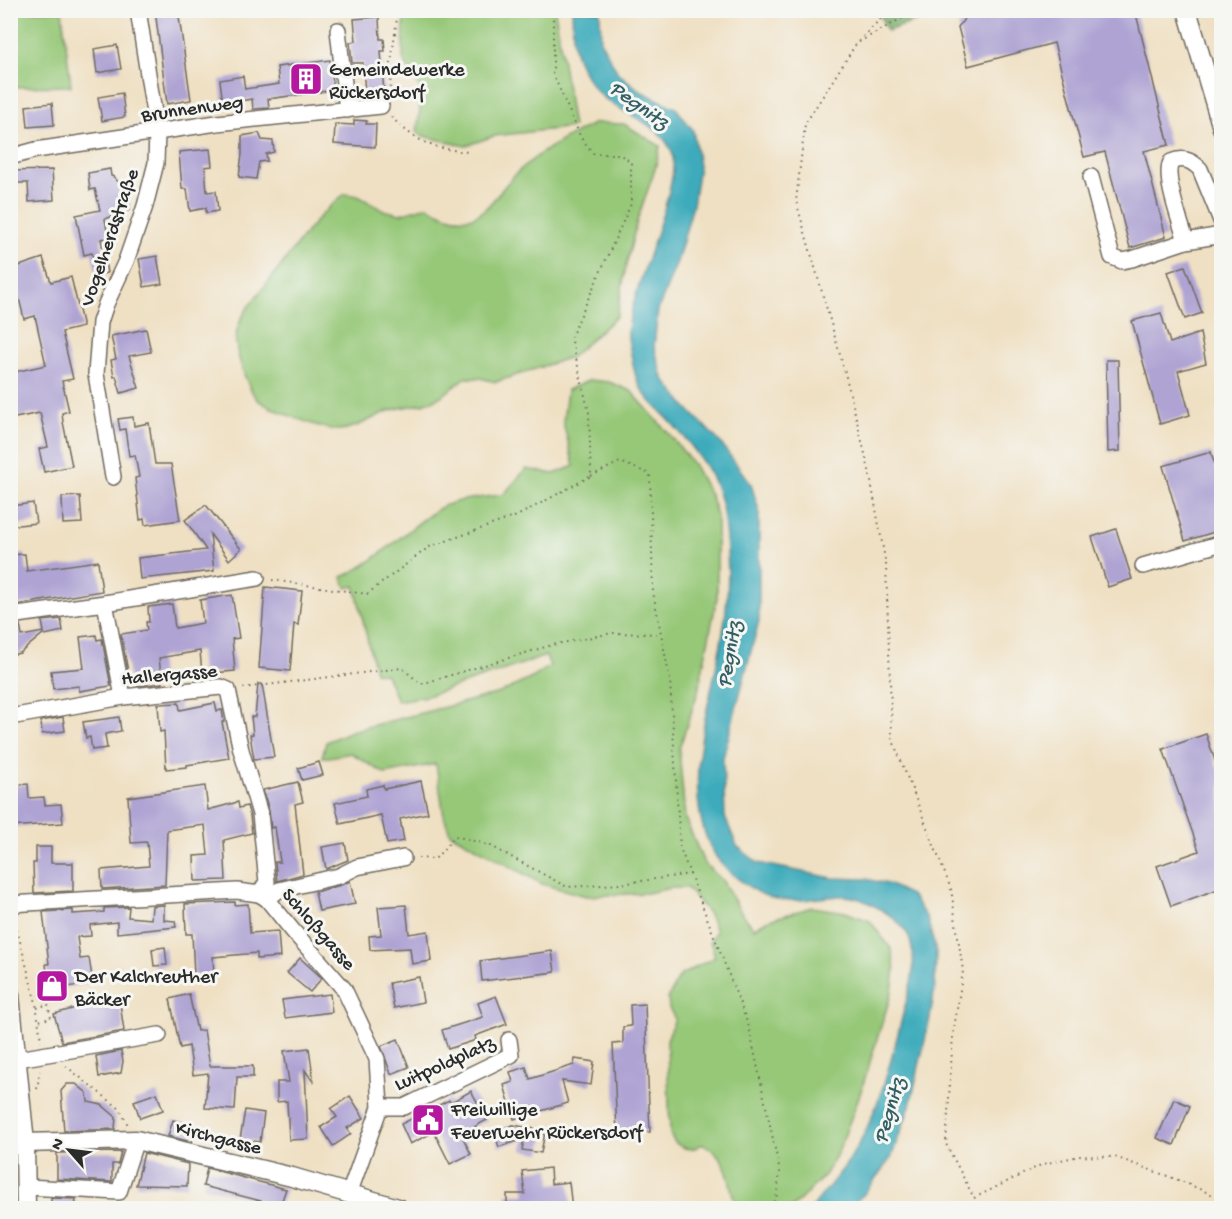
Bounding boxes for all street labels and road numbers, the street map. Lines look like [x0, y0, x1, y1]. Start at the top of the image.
street label: Brunnenweg [139, 92, 245, 129]
street label: Vogelherdstraße [77, 166, 146, 311]
street label: Hallergasse [120, 661, 219, 692]
street label: Schloßgasse [275, 885, 360, 977]
street label: Luitpoldplatz [391, 1032, 500, 1098]
street label: Kirchgasse [173, 1118, 264, 1161]

